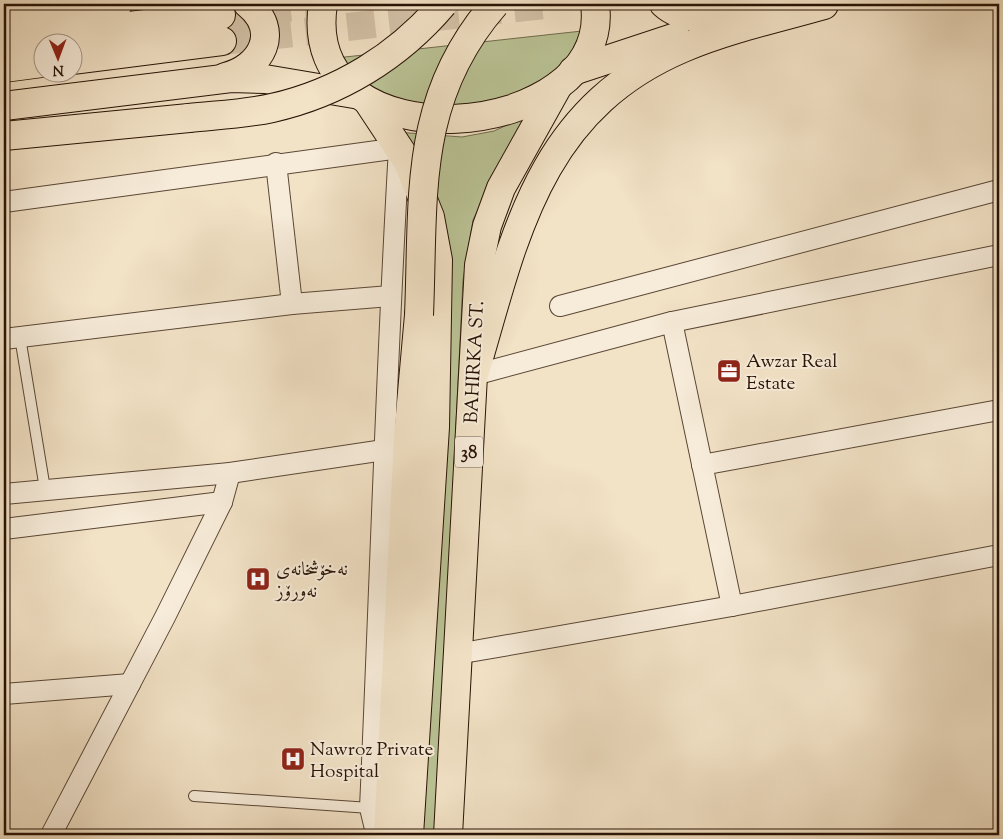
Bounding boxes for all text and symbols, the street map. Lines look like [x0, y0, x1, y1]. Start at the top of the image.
north arrow [32, 32, 82, 82]
text: N [52, 59, 64, 79]
street label: BAHIRKA ST. [459, 300, 492, 424]
place label: Awzar Real Estate [746, 349, 837, 398]
office icon: Awzar Real Estate [716, 358, 742, 384]
road number: 38 [455, 437, 483, 468]
place label: نەخۆشخانەی نەورۆز [274, 557, 348, 606]
hospital icon: نەخۆشخانەی نەورۆز [245, 566, 271, 592]
place label: Nawroz Private Hospital [310, 737, 433, 786]
hospital icon: Nawroz Private Hospital [280, 746, 306, 772]

